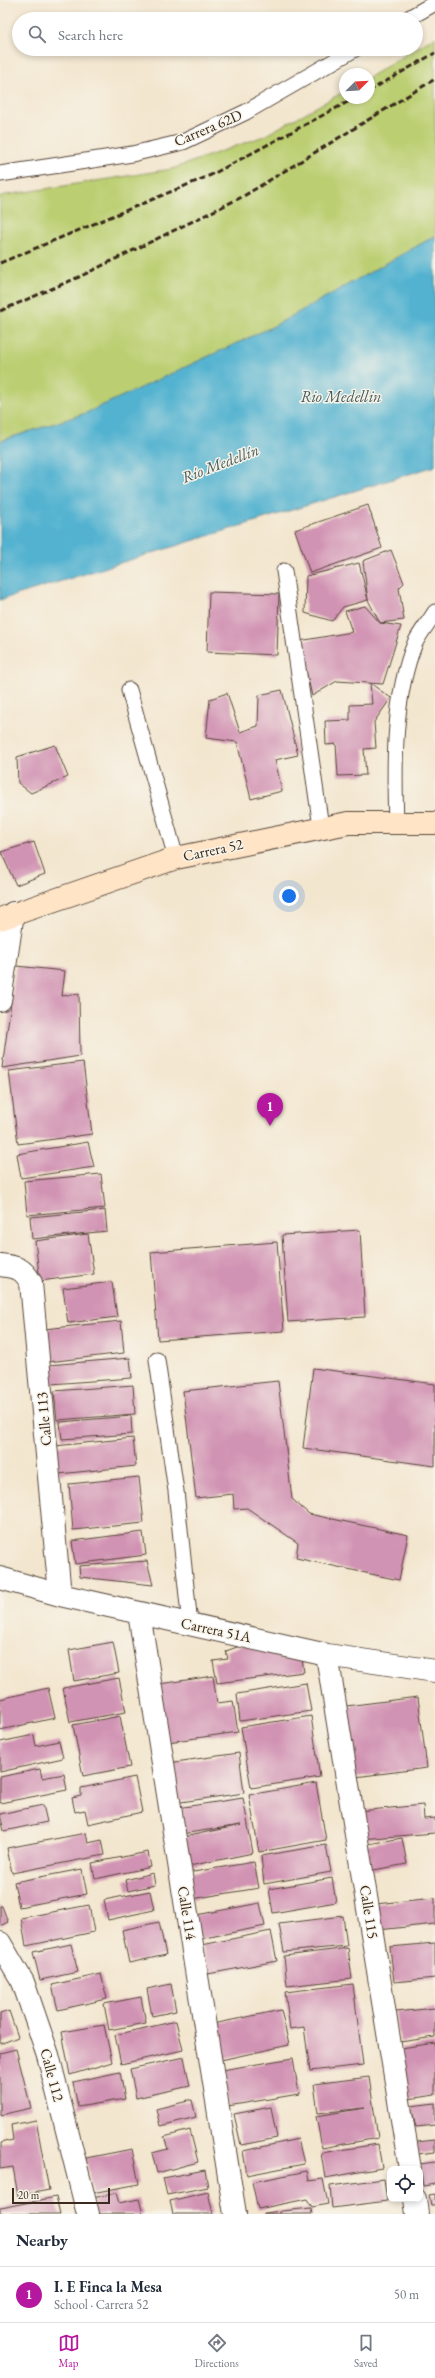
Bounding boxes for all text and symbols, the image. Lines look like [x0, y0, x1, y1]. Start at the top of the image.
search box [12, 12, 423, 56]
icon: search [26, 23, 48, 45]
text: Search here [58, 25, 123, 44]
north arrow [339, 68, 375, 104]
street label: Carrera 62D [171, 105, 245, 150]
water label: Rio Medellin [300, 386, 382, 407]
water label: Río Medellín [179, 439, 262, 488]
street label: Carrera 52 [181, 834, 245, 865]
your location [279, 886, 299, 906]
pin: 1 [257, 1093, 283, 1126]
street label: Calle 113 [32, 1391, 55, 1447]
street label: Carrera 51A [179, 1613, 254, 1646]
street label: Calle 115 [356, 1884, 383, 1940]
street label: Calle 114 [174, 1885, 201, 1942]
street label: Calle 112 [36, 2046, 69, 2104]
map controls [387, 2166, 423, 2202]
button: locate [387, 2166, 423, 2202]
scale bar [12, 2186, 110, 2205]
text: 20 m [18, 2188, 39, 2202]
text: Nearby [16, 2229, 68, 2251]
text: I. E Finca la Mesa [54, 2277, 162, 2296]
text: 1 [26, 2286, 32, 2303]
text: 50 m [394, 2286, 419, 2303]
text: School · Carrera 52 [54, 2296, 148, 2313]
tab: Map [58, 2332, 80, 2370]
tab: Directions [195, 2332, 239, 2370]
tab: Saved [354, 2332, 377, 2370]

